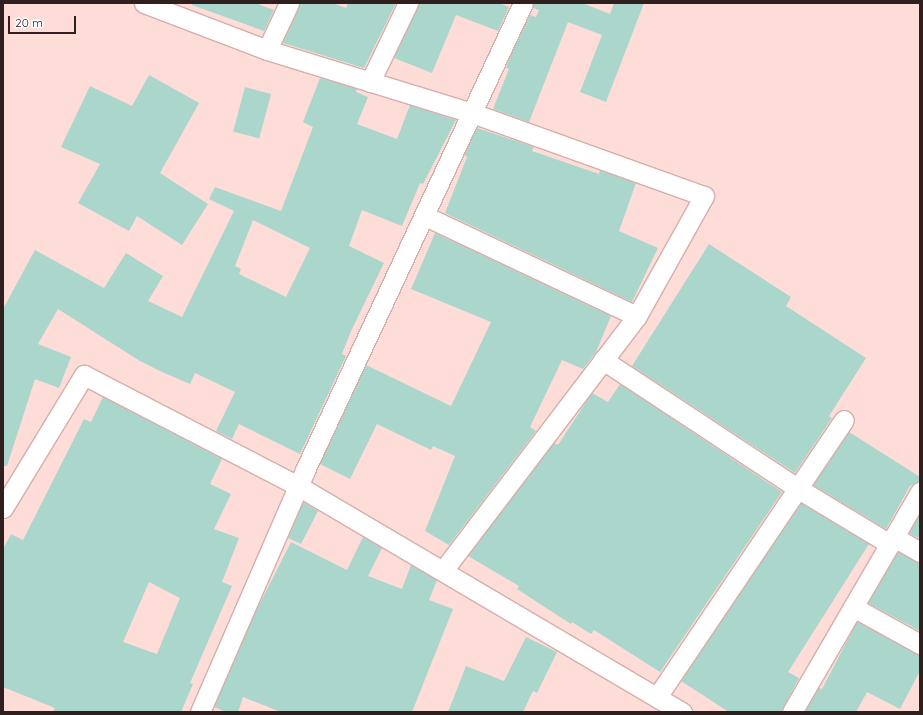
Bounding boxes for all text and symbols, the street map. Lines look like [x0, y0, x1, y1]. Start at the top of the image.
scale bar [10, 8, 78, 34]
text: 20 m [15, 15, 43, 30]

